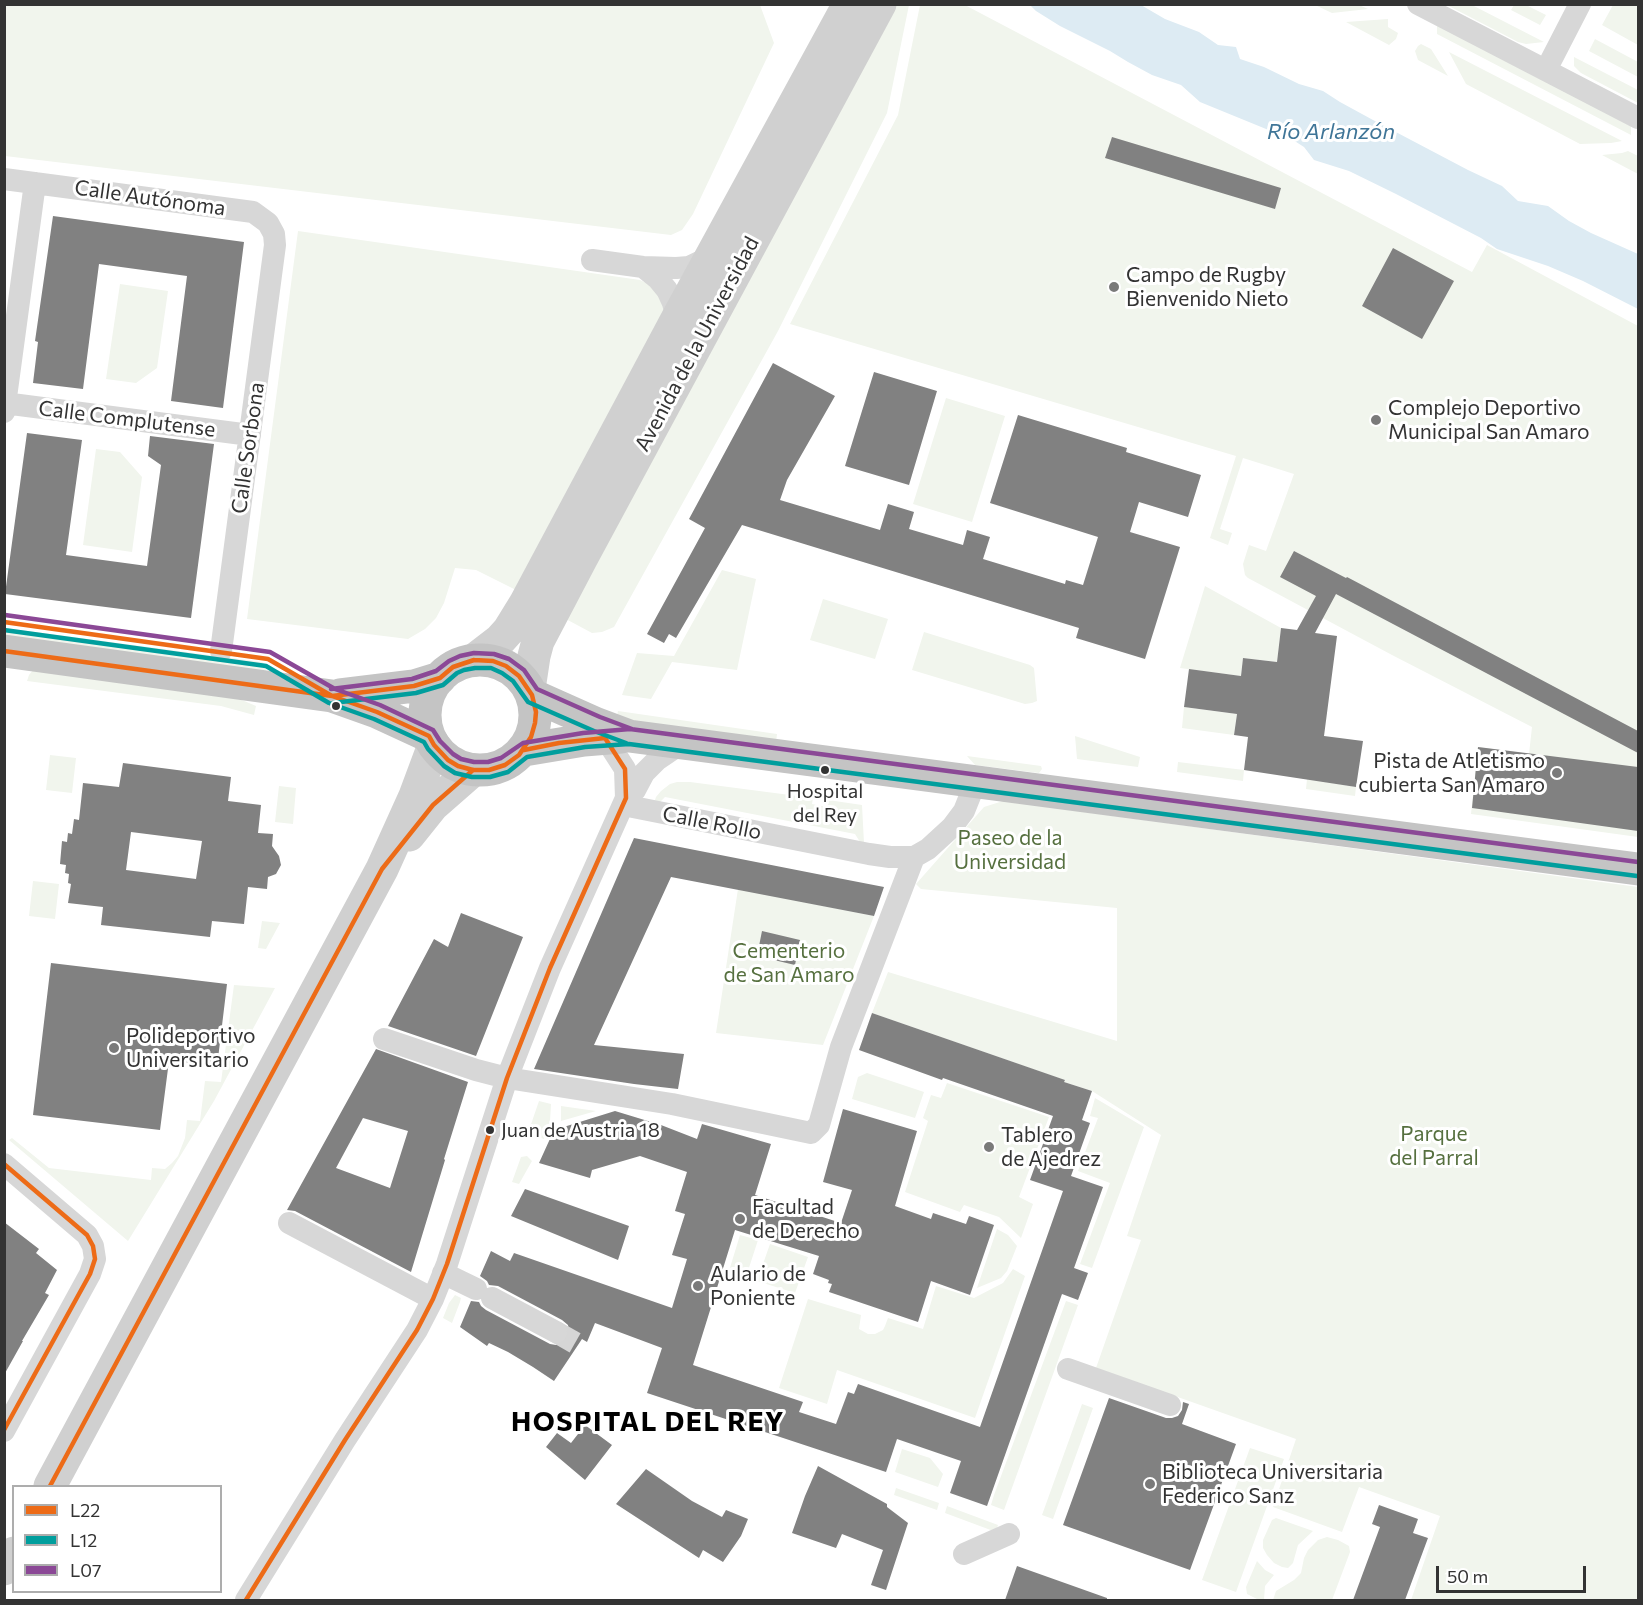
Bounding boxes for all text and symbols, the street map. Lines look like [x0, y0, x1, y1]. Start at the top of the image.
water label: Río Arlanzón [1267, 119, 1395, 145]
street label: Calle Autónoma [73, 175, 227, 221]
street label: Avenida de la Universidad [630, 232, 764, 456]
place label: Campo de Rugby Bienvenido Nieto [1126, 262, 1289, 312]
marker: Campo de Rugby Bienvenido Nieto [1107, 280, 1121, 294]
street label: Calle Sorbona [226, 381, 270, 515]
place label: Complejo Deportivo Municipal San Amaro [1388, 395, 1589, 445]
street label: Calle Complutense [37, 396, 217, 442]
marker: Complejo Deportivo Municipal San Amaro [1369, 413, 1383, 427]
unlabelled marker [330, 700, 342, 712]
place label: Pista de Atletismo cubierta San Amaro [1358, 748, 1545, 798]
marker: Hospital del Rey [819, 764, 831, 776]
marker: Pista de Atletismo cubierta San Amaro [1550, 766, 1564, 780]
place label: Hospital del Rey [787, 779, 863, 826]
street label: Calle Rollo [660, 801, 764, 845]
park label: Paseo de la Universidad [954, 825, 1066, 875]
park label: Cementerio de San Amaro [724, 938, 854, 988]
place label: Polideportivo Universitario [126, 1023, 256, 1073]
marker: Polideportivo Universitario [107, 1041, 121, 1055]
place label: Juan de Austria 18 [501, 1118, 660, 1142]
park label: Parque del Parral [1389, 1121, 1479, 1171]
place label: Tablero de Ajedrez [1001, 1122, 1101, 1172]
marker: Juan de Austria 18 [484, 1124, 496, 1136]
marker: Tablero de Ajedrez [982, 1140, 996, 1154]
place label: Facultad de Derecho [752, 1194, 860, 1244]
marker: Facultad de Derecho [733, 1212, 747, 1226]
place label: Aulario de Poniente [710, 1261, 806, 1311]
marker: Aulario de Poniente [691, 1279, 705, 1293]
district label: HOSPITAL DEL REY [511, 1406, 785, 1438]
place label: Biblioteca Universitaria Federico Sanz [1162, 1459, 1383, 1509]
marker: Biblioteca Universitaria Federico Sanz [1143, 1477, 1157, 1491]
legend [12, 1485, 222, 1593]
text: L22 [70, 1499, 100, 1521]
text: L12 [70, 1529, 97, 1551]
scale bar [1439, 1554, 1589, 1592]
text: L07 [70, 1559, 101, 1581]
text: 50 m [1447, 1565, 1488, 1587]

